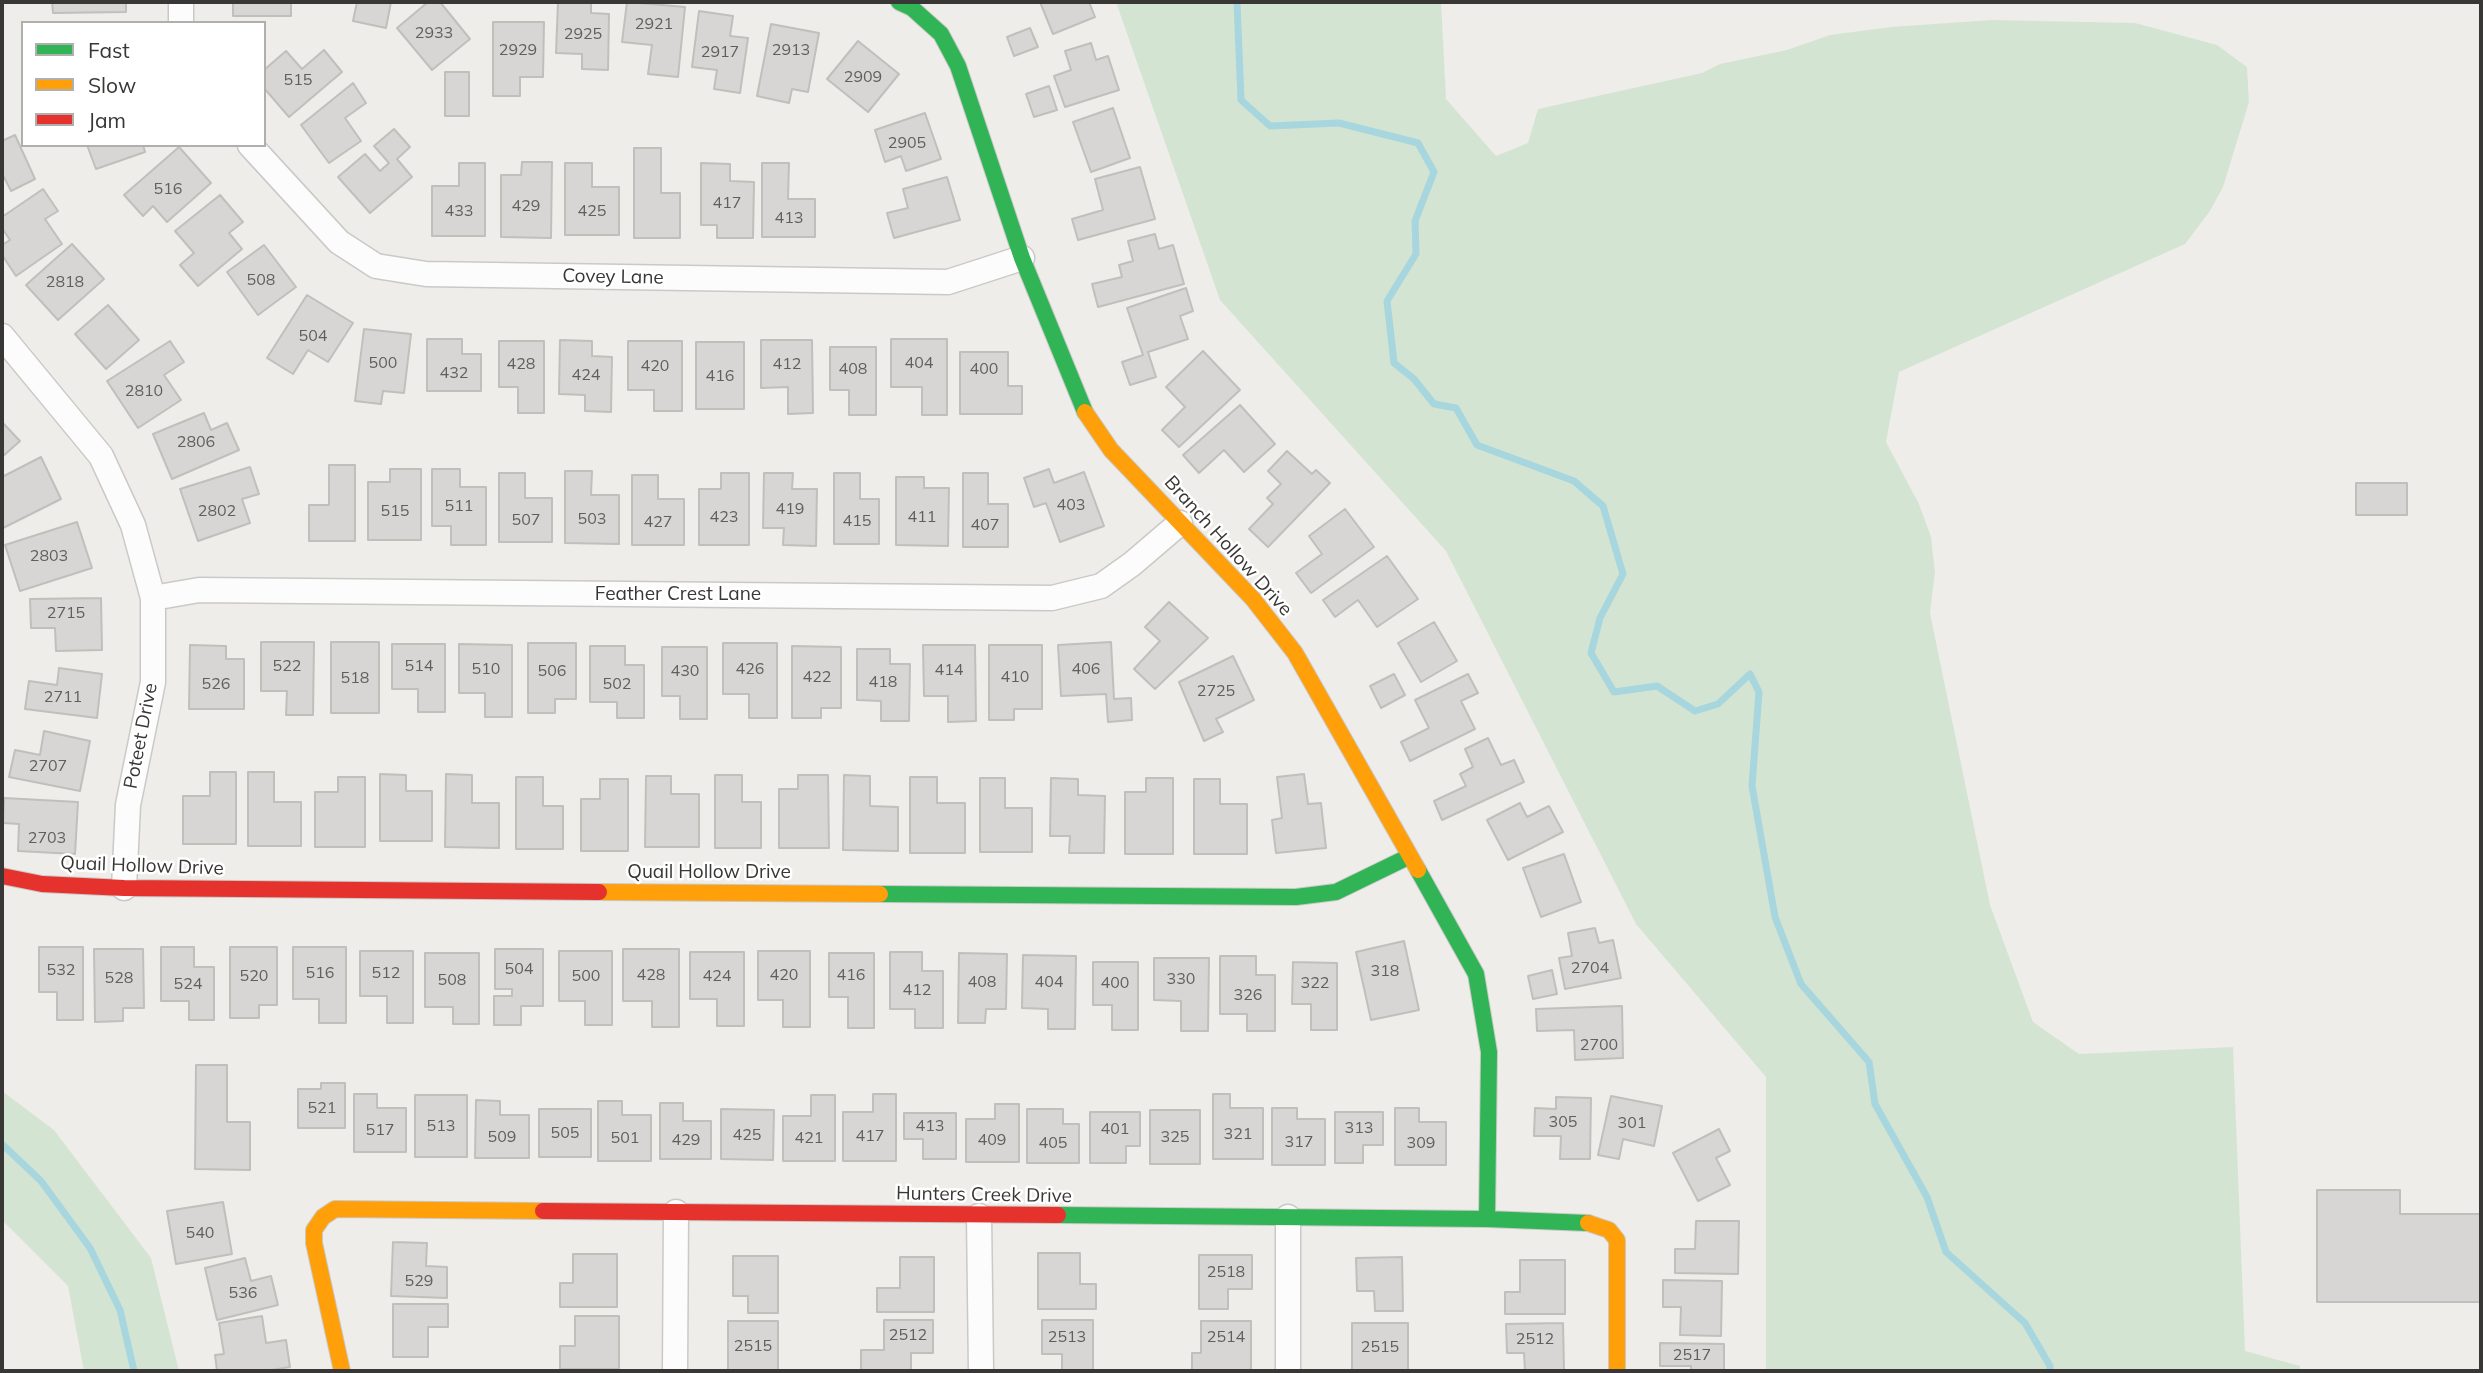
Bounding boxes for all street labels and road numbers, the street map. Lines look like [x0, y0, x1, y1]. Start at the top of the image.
street label: Covey Lane [562, 265, 664, 289]
street label: Branch Hollow Drive [1159, 471, 1297, 621]
street label: Feather Crest Lane [595, 583, 761, 605]
street label: Poteet Drive [120, 681, 162, 791]
street label: Quail Hollow Drive [60, 852, 224, 880]
street label: Quail Hollow Drive [627, 861, 791, 883]
street label: Hunters Creek Drive [896, 1182, 1072, 1208]

